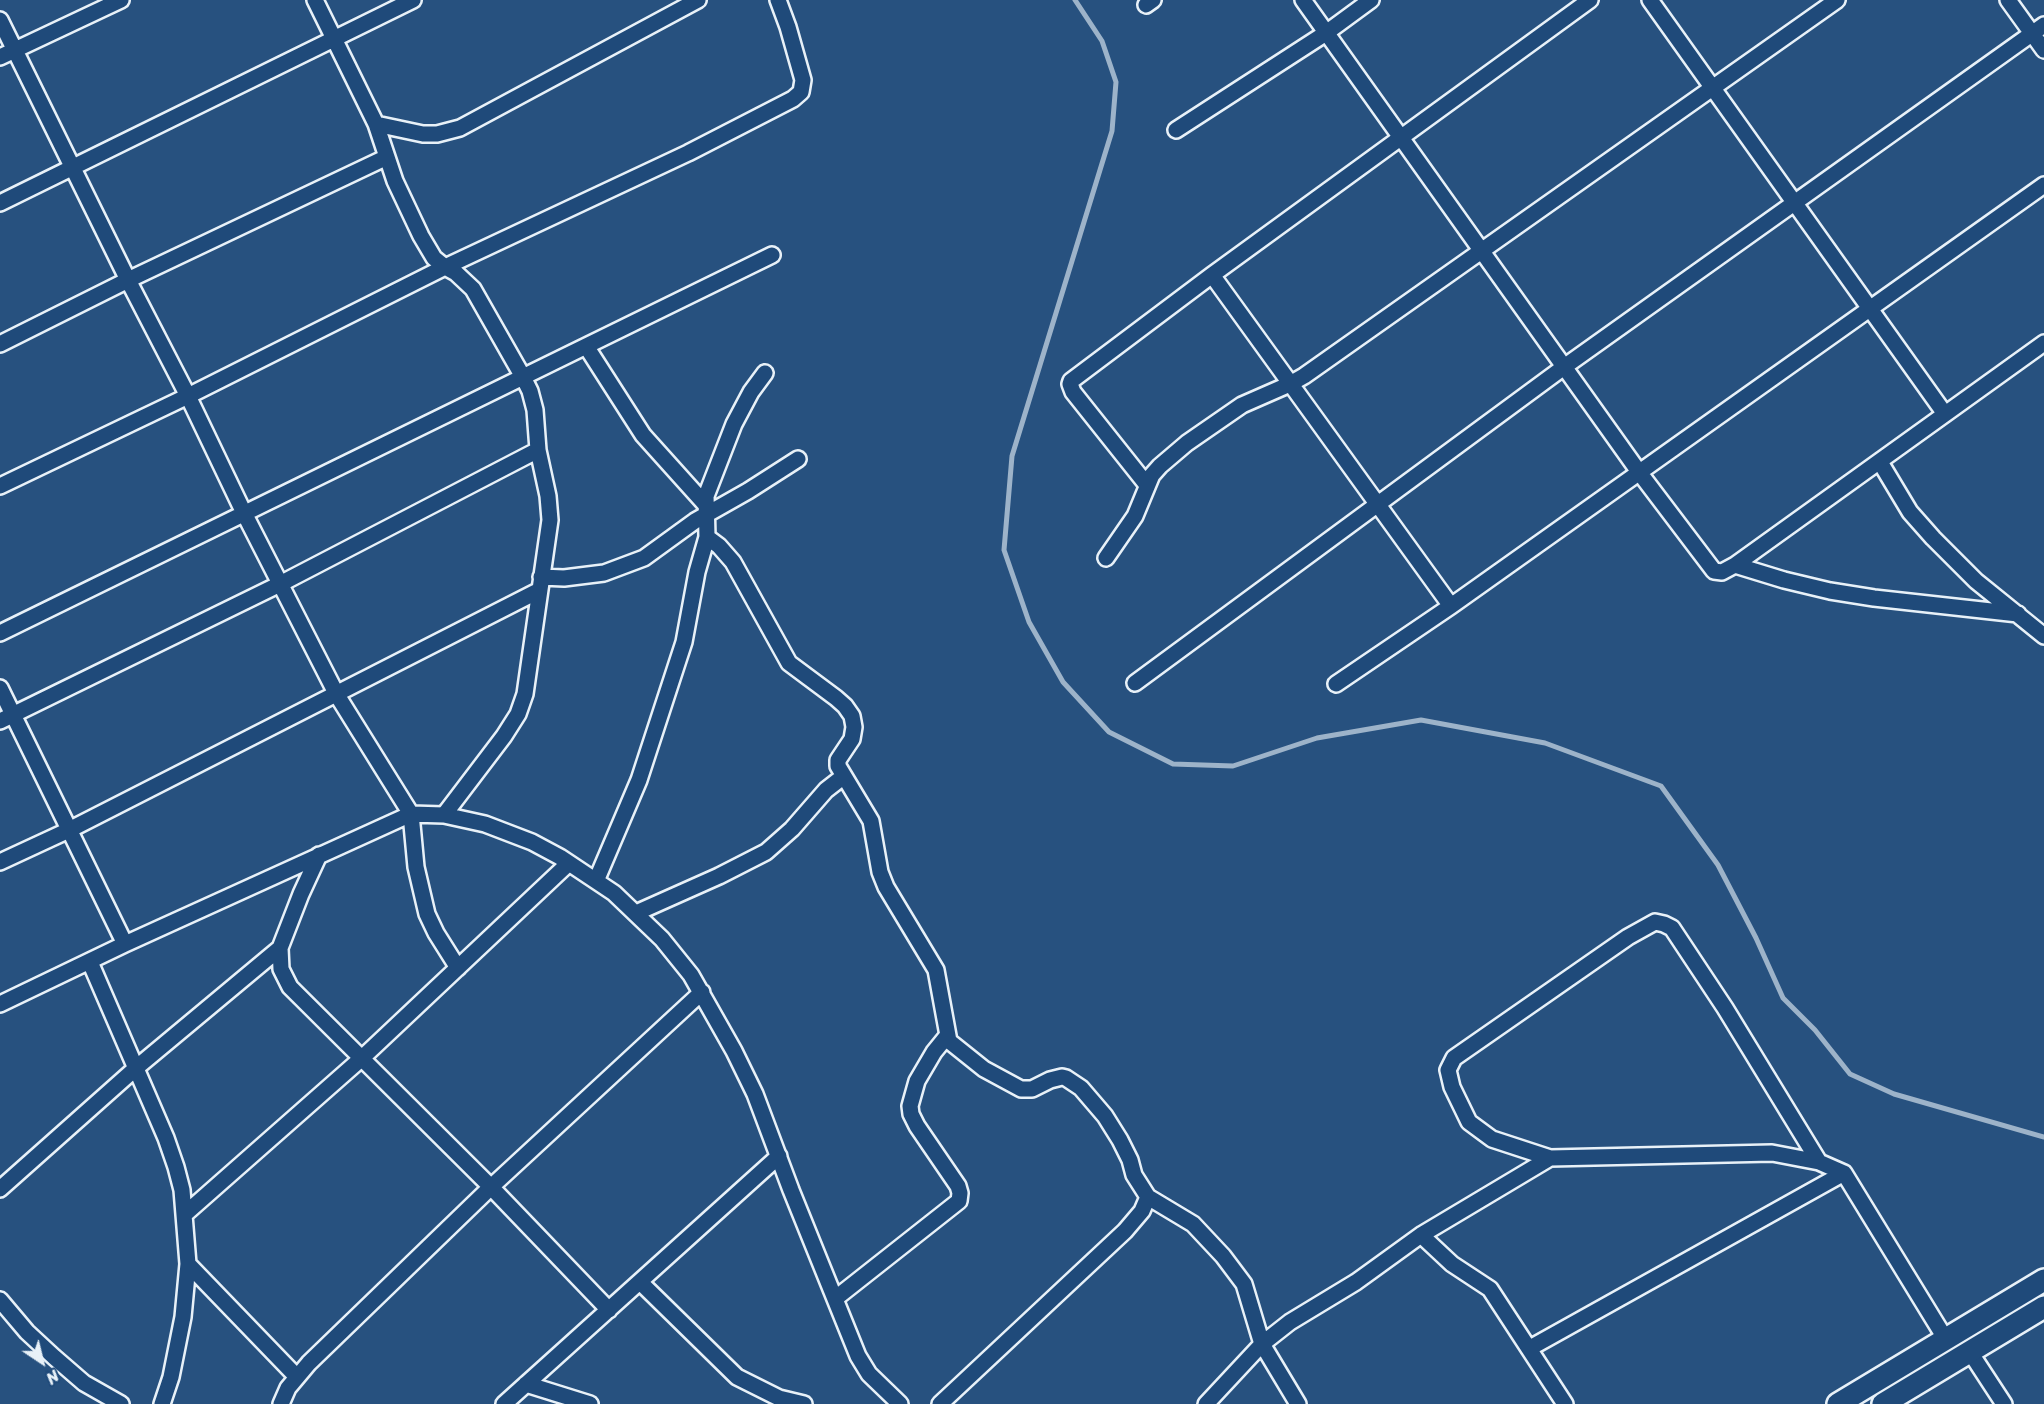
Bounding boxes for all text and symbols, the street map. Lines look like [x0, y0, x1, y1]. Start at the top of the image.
north arrow [12, 1332, 72, 1392]
text: N [40, 1362, 65, 1392]

